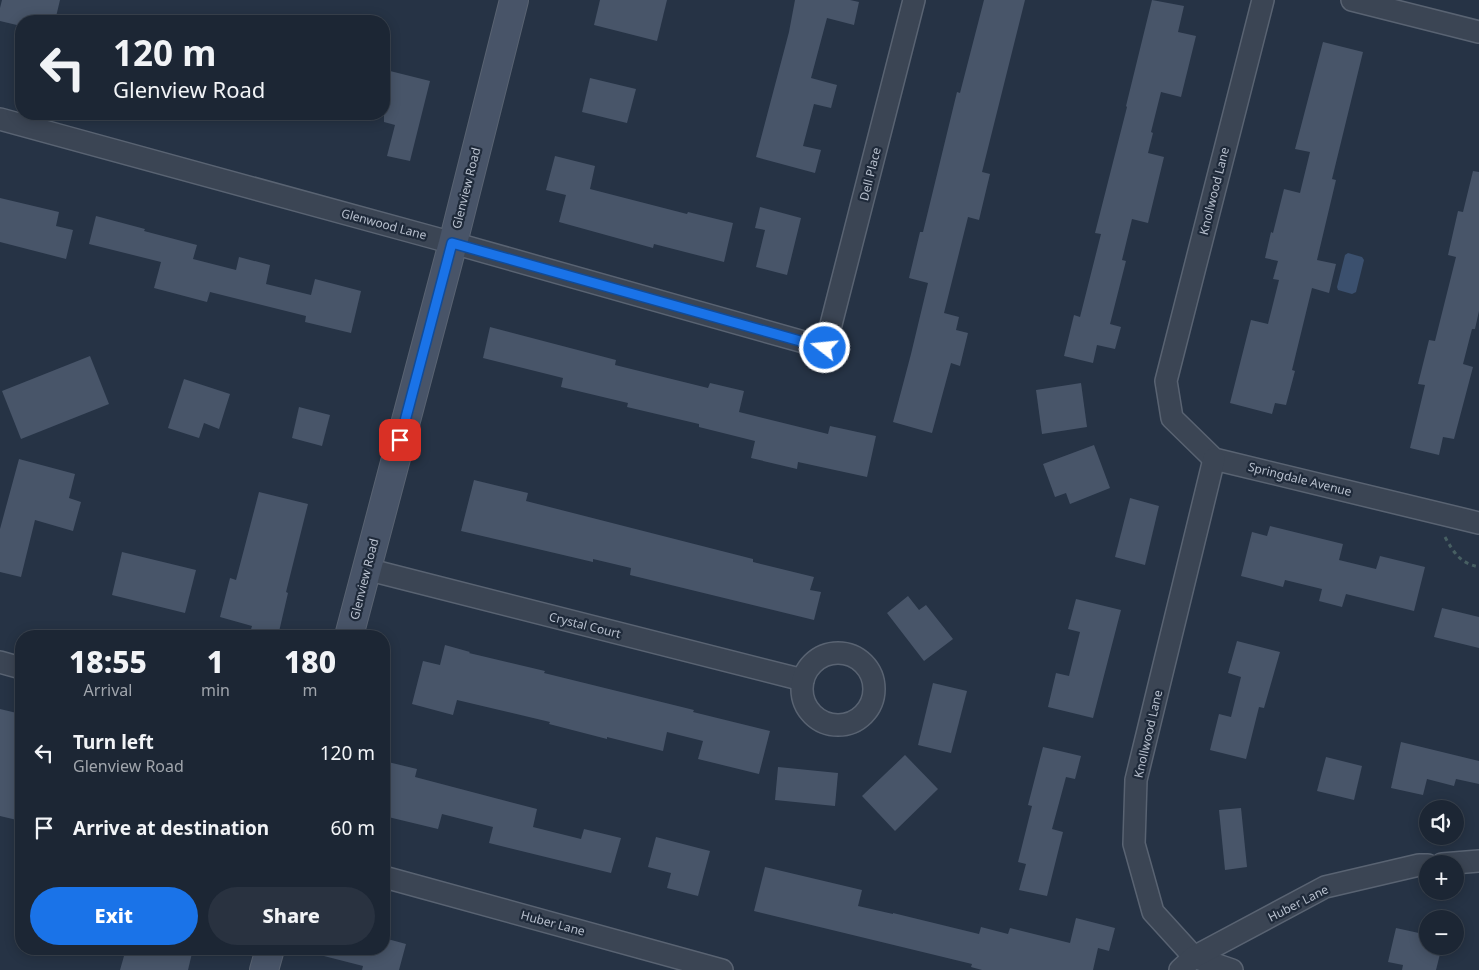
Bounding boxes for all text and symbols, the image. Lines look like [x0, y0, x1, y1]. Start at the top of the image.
text: 120 m [113, 29, 216, 76]
icon: left [30, 35, 95, 100]
text: Glenview Road [113, 74, 265, 104]
street label: Dell Place [855, 145, 885, 202]
street label: Knollwood Lane [1195, 145, 1233, 237]
street label: Glenview Road [448, 146, 484, 230]
street label: Glenwood Lane [339, 204, 429, 244]
position arrow [798, 321, 850, 373]
pin [379, 419, 421, 461]
icon: arrive [386, 426, 414, 454]
street label: Springdale Avenue [1246, 458, 1354, 500]
street label: Glenview Road [346, 537, 382, 621]
street label: Crystal Court [547, 608, 623, 642]
text: 18:55 [69, 641, 147, 682]
text: 1 [207, 641, 224, 682]
text: 180 [284, 641, 336, 682]
text: Arrival [84, 679, 132, 701]
text: min [201, 679, 230, 701]
text: m [302, 679, 317, 701]
street label: Knollwood Lane [1130, 688, 1166, 780]
text: Turn left [73, 729, 154, 755]
icon: left [30, 739, 58, 767]
text: 120 m [320, 740, 375, 766]
text: Glenview Road [73, 755, 184, 777]
map controls [1419, 800, 1464, 955]
button: sound [1419, 800, 1464, 845]
icon: arrive [30, 814, 58, 842]
text: Arrive at destination [73, 815, 269, 841]
text: 60 m [331, 815, 375, 841]
button: + [1419, 855, 1464, 900]
street label: Huber Lane [1265, 880, 1331, 925]
button: Exit [30, 887, 198, 945]
button: Share [208, 887, 375, 945]
street label: Huber Lane [519, 906, 587, 940]
button: − [1419, 910, 1464, 955]

